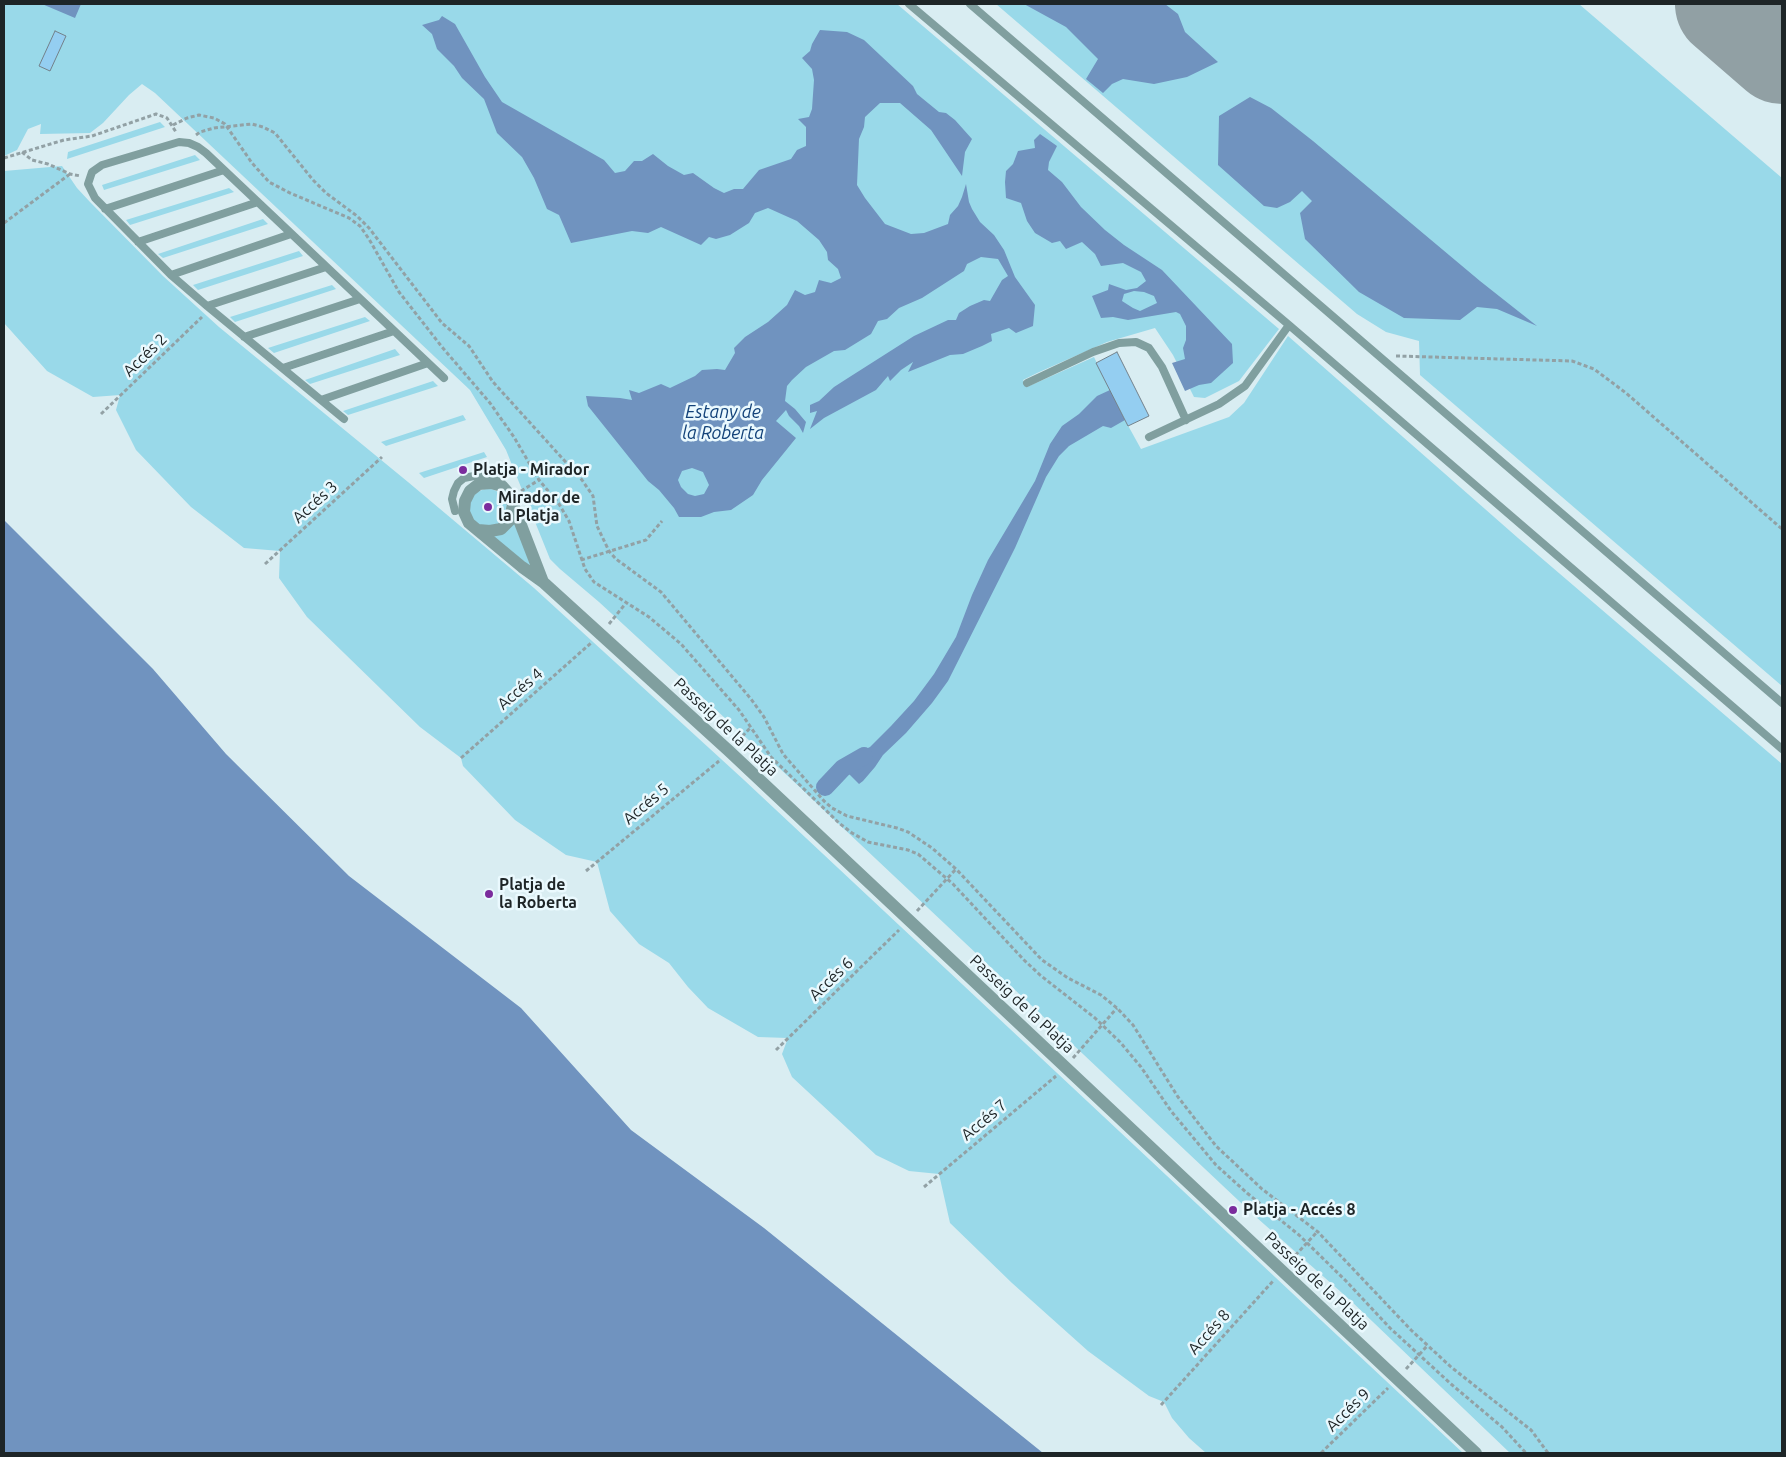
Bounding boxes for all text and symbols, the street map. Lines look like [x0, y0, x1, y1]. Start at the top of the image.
street label: Accés 2 [119, 329, 171, 381]
water label: Estany de la Roberta [682, 401, 764, 444]
place label: Platja - Mirador [473, 460, 589, 480]
marker: Platja - Mirador [457, 464, 469, 476]
street label: Accés 3 [289, 477, 341, 527]
place label: Mirador de la Platja [498, 488, 580, 526]
marker: Mirador de la Platja [482, 501, 494, 513]
street label: Accés 4 [493, 664, 547, 714]
street label: Passeig de la Platja [670, 674, 782, 780]
street label: Accés 5 [619, 779, 673, 829]
place label: Platja de la Roberta [499, 875, 577, 913]
marker: Platja de la Roberta [483, 888, 495, 900]
street label: Passeig de la Platja [966, 951, 1078, 1057]
street label: Accés 6 [805, 953, 857, 1005]
street label: Accés 7 [957, 1095, 1011, 1145]
place label: Platja - Accés 8 [1243, 1200, 1355, 1220]
marker: Platja - Accés 8 [1227, 1204, 1239, 1216]
street label: Passeig de la Platja [1261, 1228, 1373, 1334]
street label: Accés 8 [1184, 1306, 1234, 1358]
street label: Accés 9 [1322, 1384, 1374, 1436]

